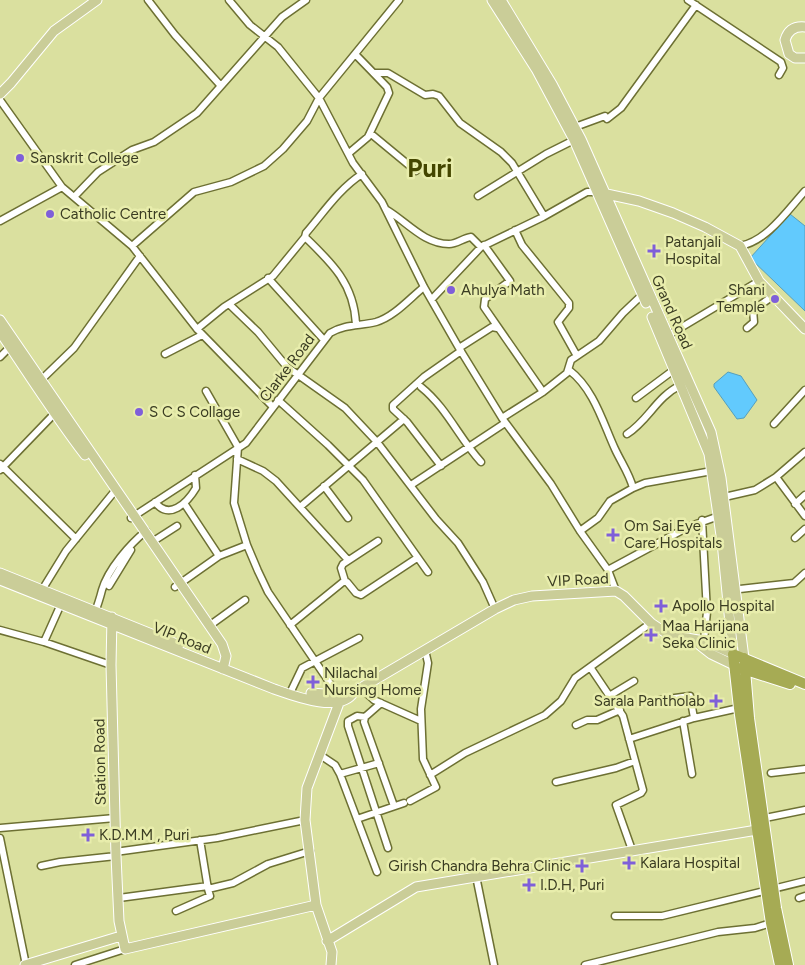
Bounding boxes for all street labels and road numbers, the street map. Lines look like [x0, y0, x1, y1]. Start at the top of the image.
street label: Grand Road [648, 272, 696, 352]
street label: Clarke Road [256, 330, 318, 406]
street label: VIP Road [547, 569, 609, 591]
street label: VIP Road [150, 618, 214, 658]
street label: Station Road [90, 718, 110, 806]

